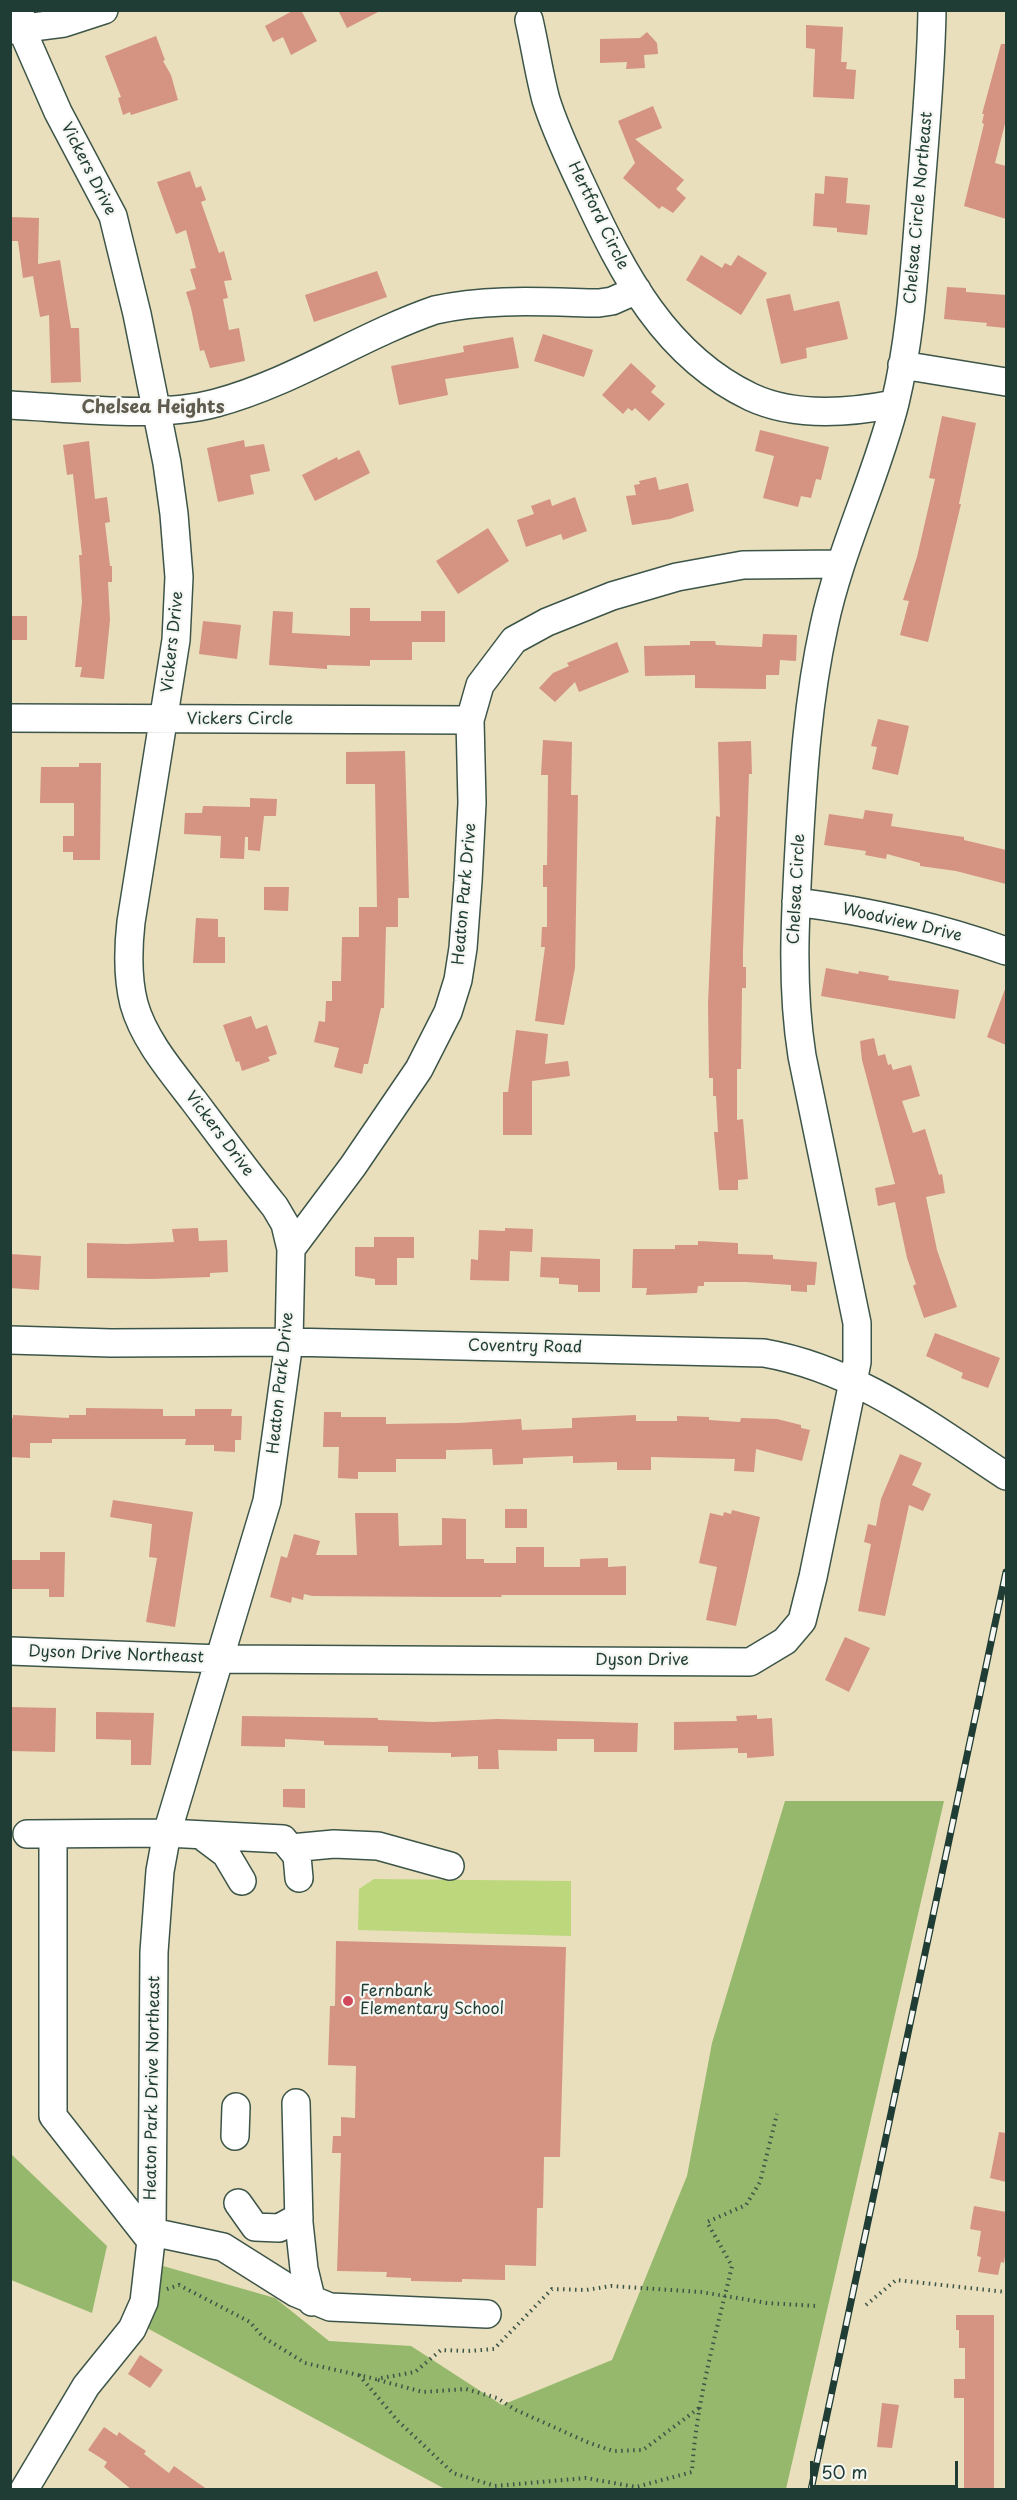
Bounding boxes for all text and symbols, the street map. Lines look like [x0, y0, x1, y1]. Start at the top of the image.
street label: Chelsea Circle Northeast [901, 111, 937, 305]
street label: Vickers Drive [56, 119, 120, 219]
street label: Hertford Circle [564, 159, 632, 273]
district label: Chelsea Heights [81, 397, 225, 419]
street label: Vickers Drive [158, 590, 188, 694]
street label: Vickers Circle [187, 710, 293, 730]
street label: Heaton Park Drive [449, 822, 481, 966]
street label: Chelsea Circle [785, 833, 809, 945]
street label: Woodview Drive [840, 900, 964, 946]
street label: Vickers Drive [181, 1088, 257, 1180]
street label: Heaton Park Drive [264, 1311, 298, 1455]
street label: Coventry Road [468, 1336, 582, 1358]
street label: Dyson Drive Northeast [28, 1642, 204, 1668]
street label: Dyson Drive [595, 1651, 689, 1671]
street label: Heaton Park Drive Northeast [141, 1976, 165, 2200]
place label: Fernbank Elementary School [360, 1982, 504, 2020]
marker: Fernbank Elementary School [341, 1994, 355, 2008]
scale bar [813, 2449, 962, 2487]
text: 50 m [821, 2458, 868, 2485]

